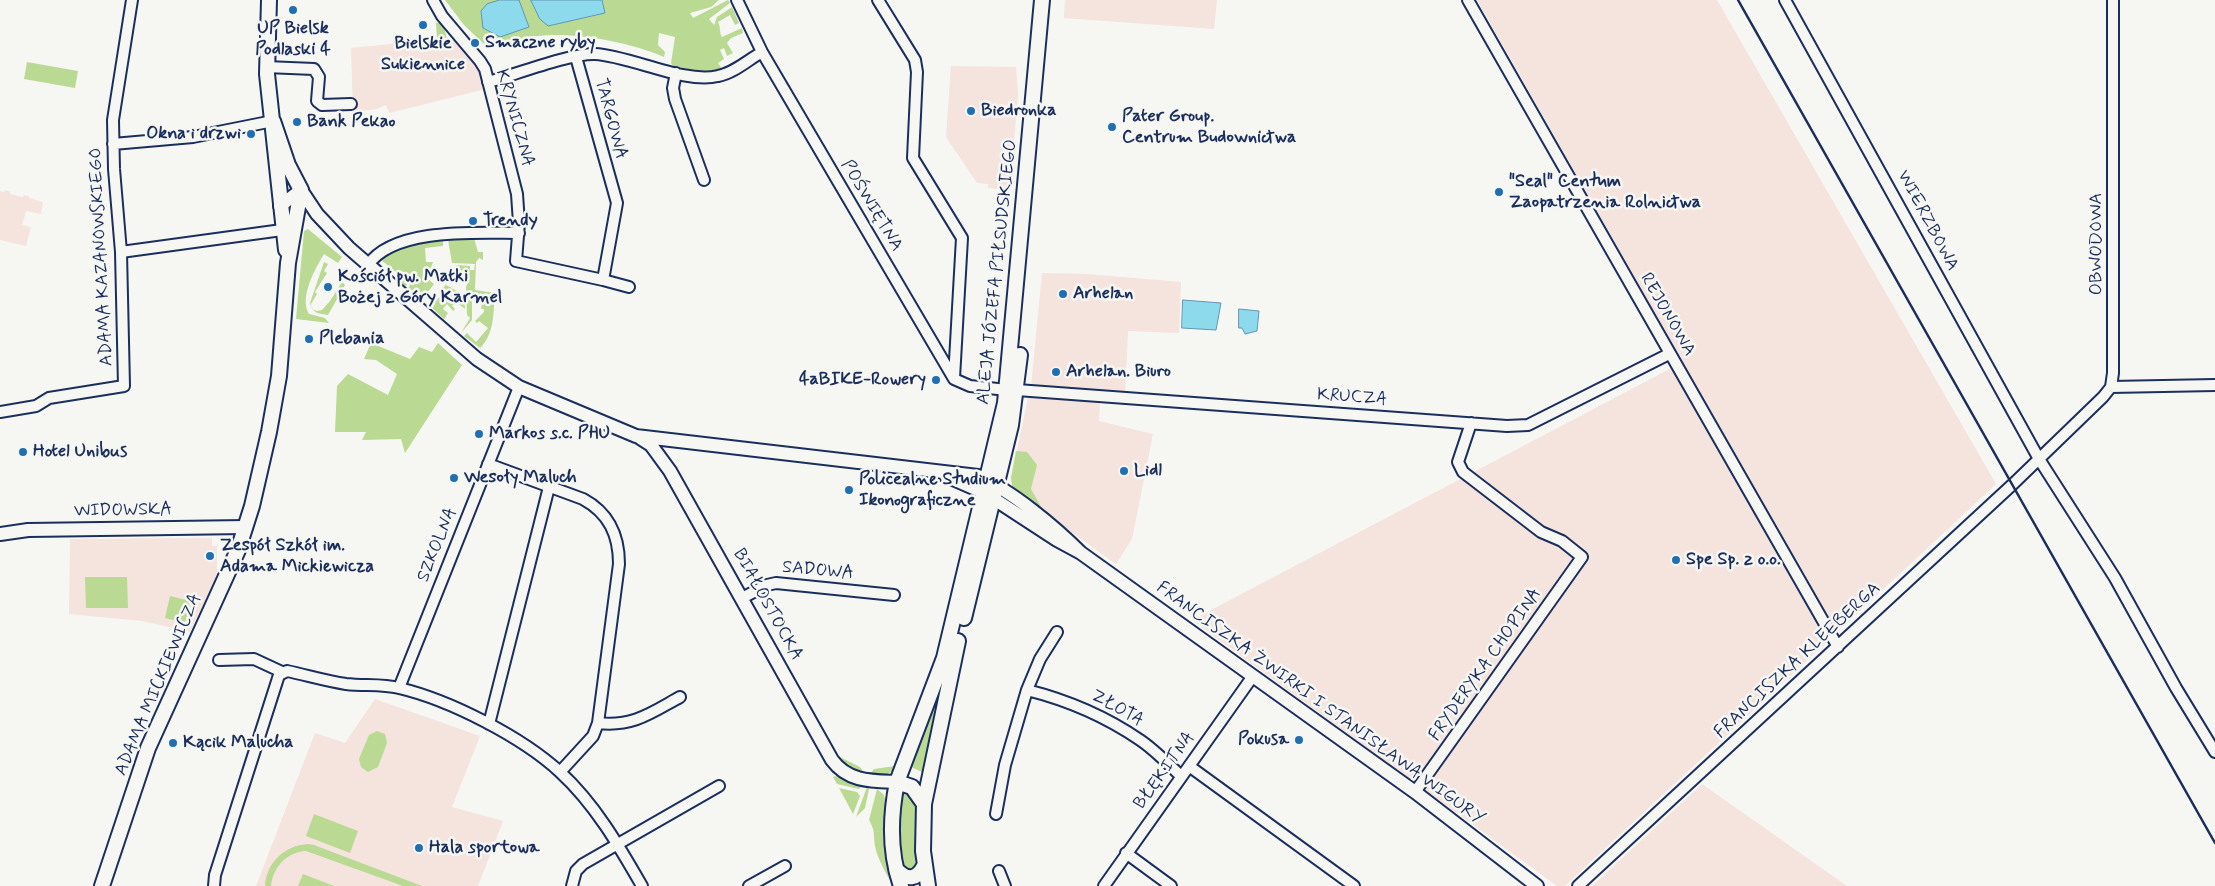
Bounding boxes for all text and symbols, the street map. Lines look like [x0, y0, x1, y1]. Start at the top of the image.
marker: UP Bielsk Podlaski 4 [287, 4, 299, 16]
place label: UP Bielsk Podlaski 4 [255, 18, 331, 60]
marker: Bielskie Sukiennice [417, 19, 429, 31]
place label: Smaczne ryby [485, 32, 595, 54]
place label: Bielskie Sukiennice [381, 33, 465, 76]
marker: Smaczne ryby [469, 37, 481, 49]
street label: KRYNICZNA [490, 67, 538, 169]
street label: TARGOWA [589, 76, 631, 162]
place label: Biedronka [981, 100, 1056, 122]
marker: Biedronka [965, 105, 977, 117]
place label: Pater Group. Centrum Budownictwa [1122, 106, 1296, 148]
place label: Bank Pekao [307, 111, 396, 133]
marker: Bank Pekao [291, 116, 303, 128]
marker: Pater Group. Centrum Budownictwa [1106, 121, 1118, 133]
place label: Okna i drzwi [146, 123, 241, 145]
marker: Okna i drzwi [245, 128, 257, 140]
street label: ALEJA JÓZEFA PIŁSUDSKIEGO [973, 138, 1023, 406]
street label: ADAMA KAZANOWSKIEGO [85, 147, 119, 367]
street label: POŚWIĘTNA [835, 156, 907, 256]
street label: WIERZBOWA [1891, 167, 1963, 275]
place label: "Seal" Centum Zaopatrzenia Rolnictwa [1509, 171, 1701, 213]
marker: "Seal" Centum Zaopatrzenia Rolnictwa [1493, 186, 1505, 198]
street label: OBWODOWA [2086, 193, 2108, 295]
place label: Trendy [483, 210, 538, 232]
marker: Trendy [467, 215, 479, 227]
place label: Kościół pw. Matki Bożej z Góry Karmel [338, 266, 502, 308]
street label: REJONOWA [1635, 270, 1699, 360]
marker: Kościół pw. Matki Bożej z Góry Karmel [322, 281, 334, 293]
place label: Arhelan [1073, 283, 1133, 305]
marker: Arhelan [1057, 288, 1069, 300]
place label: Plebania [319, 328, 385, 350]
marker: Plebania [303, 333, 315, 345]
place label: Arhelan. Biuro [1066, 361, 1171, 383]
marker: Arhelan. Biuro [1050, 366, 1062, 378]
place label: 4aBIKE-Rowery [799, 369, 926, 391]
marker: 4aBIKE-Rowery [930, 374, 942, 386]
street label: KRUCZA [1316, 385, 1388, 411]
place label: Markos s.c. PHU [489, 423, 610, 445]
marker: Markos s.c. PHU [473, 428, 485, 440]
place label: Hotel Unibus [33, 441, 127, 463]
marker: Hotel Unibus [17, 446, 29, 458]
place label: Lidl [1134, 460, 1162, 482]
marker: Lidl [1118, 465, 1130, 477]
place label: Wesoły Maluch [464, 467, 577, 489]
place label: Policealne Studium Ikonograficzne [859, 469, 1006, 512]
marker: Wesoły Maluch [448, 472, 460, 484]
marker: Policealne Studium Ikonograficzne [843, 484, 855, 496]
street label: WIDOWSKA [74, 499, 172, 523]
street label: SZKOLNA [413, 505, 463, 585]
place label: Zespół Szkół im. Adama Mickiewicza [220, 535, 374, 578]
street label: BIAŁOSTOCKA [727, 545, 807, 665]
place label: Spe Sp. z o.o. [1686, 549, 1781, 571]
marker: Zespół Szkół im. Adama Mickiewicza [204, 550, 216, 562]
marker: Spe Sp. z o.o. [1670, 554, 1682, 566]
street label: SADOWA [781, 557, 855, 585]
street label: FRANCISZKA ŻWIRKI I STANISŁAWA WIGURY [1152, 578, 1488, 830]
street label: FRANCISZKA KLEEBERGA [1710, 578, 1886, 744]
street label: FRYDERYKA CHOPINA [1425, 584, 1547, 746]
street label: ADAMA MICKIEWICZA [111, 591, 207, 779]
street label: ZŁOTA [1087, 686, 1147, 732]
street label: BŁĘKITNA [1130, 728, 1200, 814]
place label: Pokusa [1238, 729, 1289, 751]
place label: Kącik Malucha [183, 732, 294, 754]
marker: Pokusa [1293, 734, 1305, 746]
marker: Kącik Malucha [167, 737, 179, 749]
place label: Hala sportowa [429, 837, 540, 859]
marker: Hala sportowa [413, 842, 425, 854]

